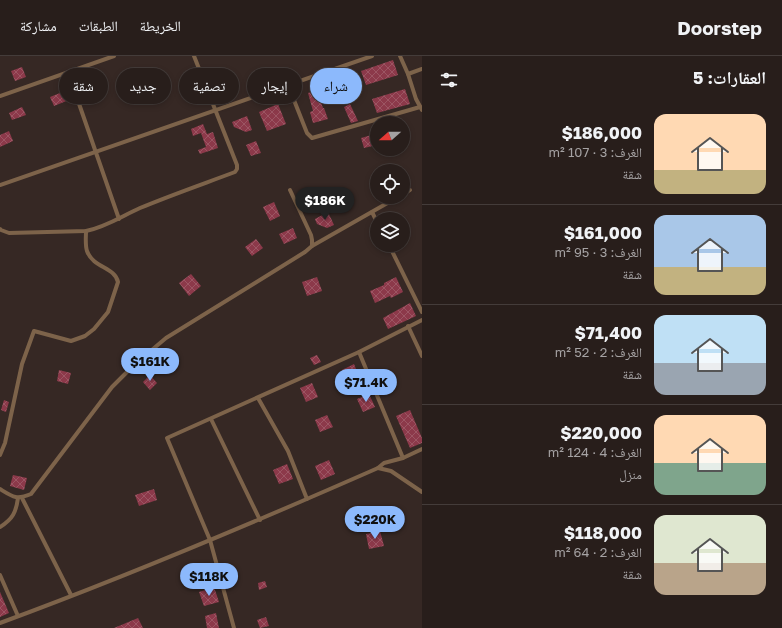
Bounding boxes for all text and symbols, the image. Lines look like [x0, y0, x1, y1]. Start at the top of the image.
text: Doorstep [677, 16, 762, 39]
text: مشاركة [20, 17, 57, 34]
text: الطبقات [79, 17, 118, 34]
text: الخريطة [140, 17, 181, 34]
text: العقارات: 5 [693, 67, 766, 88]
chip: شقة [59, 68, 108, 104]
chip: جديد [116, 68, 171, 104]
chip: تصفية [179, 68, 239, 104]
chip: إيجار [247, 68, 302, 104]
chip: شراء [310, 68, 362, 104]
icon: filters [438, 69, 460, 91]
north arrow [370, 116, 410, 156]
map controls [370, 116, 410, 252]
text: $186,000 [562, 122, 642, 143]
icon: home [686, 130, 734, 178]
text: الغرف: 3 · 107 m² [549, 144, 642, 160]
button: locate [370, 164, 410, 204]
text: شقة [623, 166, 642, 182]
pin: $186K [297, 187, 353, 221]
text: $186K [304, 192, 346, 208]
button: layers [370, 212, 410, 252]
text: $161,000 [564, 222, 642, 243]
icon: home [686, 231, 734, 279]
text: الغرف: 3 · 95 m² [554, 244, 642, 260]
text: شقة [623, 266, 642, 282]
text: $71,400 [574, 322, 642, 343]
icon: home [686, 331, 734, 379]
text: الغرف: 2 · 52 m² [555, 344, 642, 360]
pin: $161K [122, 348, 178, 382]
text: $161K [130, 353, 170, 369]
text: شقة [623, 366, 642, 382]
pin: $71.4K [333, 369, 399, 403]
text: $71.4K [344, 374, 388, 390]
text: $220,000 [560, 422, 642, 443]
icon: home [686, 431, 734, 479]
text: الغرف: 4 · 124 m² [548, 444, 642, 460]
text: منزل [619, 466, 642, 482]
pin: $220K [347, 506, 403, 540]
text: $220K [354, 511, 396, 527]
text: $118,000 [564, 522, 642, 543]
icon: home [686, 531, 734, 579]
text: الغرف: 2 · 64 m² [554, 544, 642, 560]
pin: $118K [181, 563, 237, 597]
text: شقة [623, 566, 642, 582]
text: $118K [189, 568, 229, 584]

